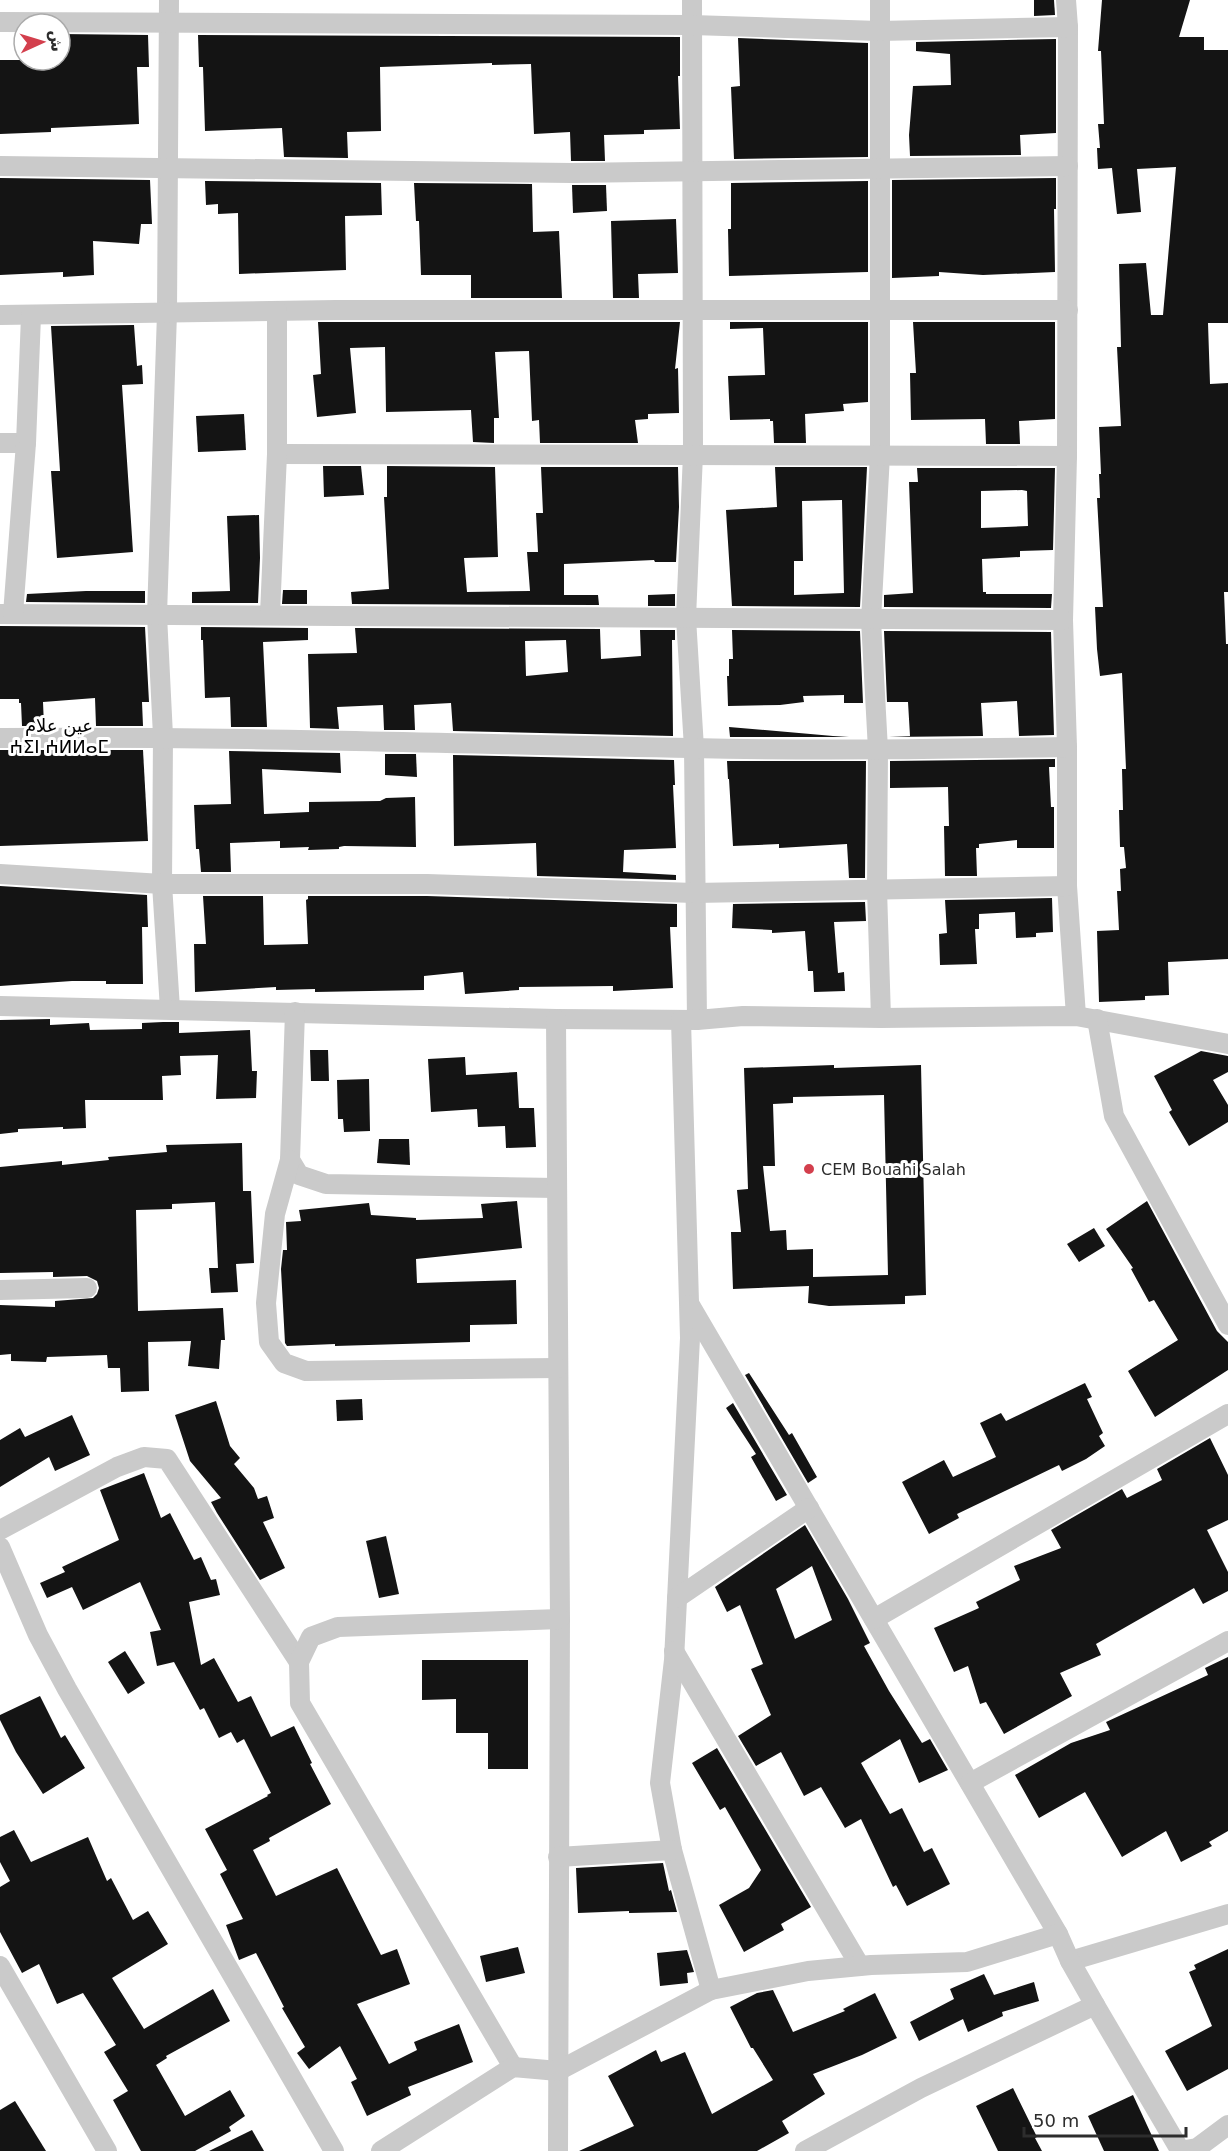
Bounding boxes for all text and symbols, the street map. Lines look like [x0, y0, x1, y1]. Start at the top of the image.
north arrow [12, 12, 72, 72]
text: ش [46, 29, 67, 53]
district label: عين علام ⵄⵉⵏ ⵄⵍⵍⴰⵎ [9, 715, 109, 757]
place label: CEM Bouahi Salah [821, 1160, 966, 1179]
marker: CEM Bouahi Salah [802, 1162, 816, 1176]
scale bar [1024, 2100, 1186, 2138]
text: 50 m [1033, 2110, 1079, 2131]

